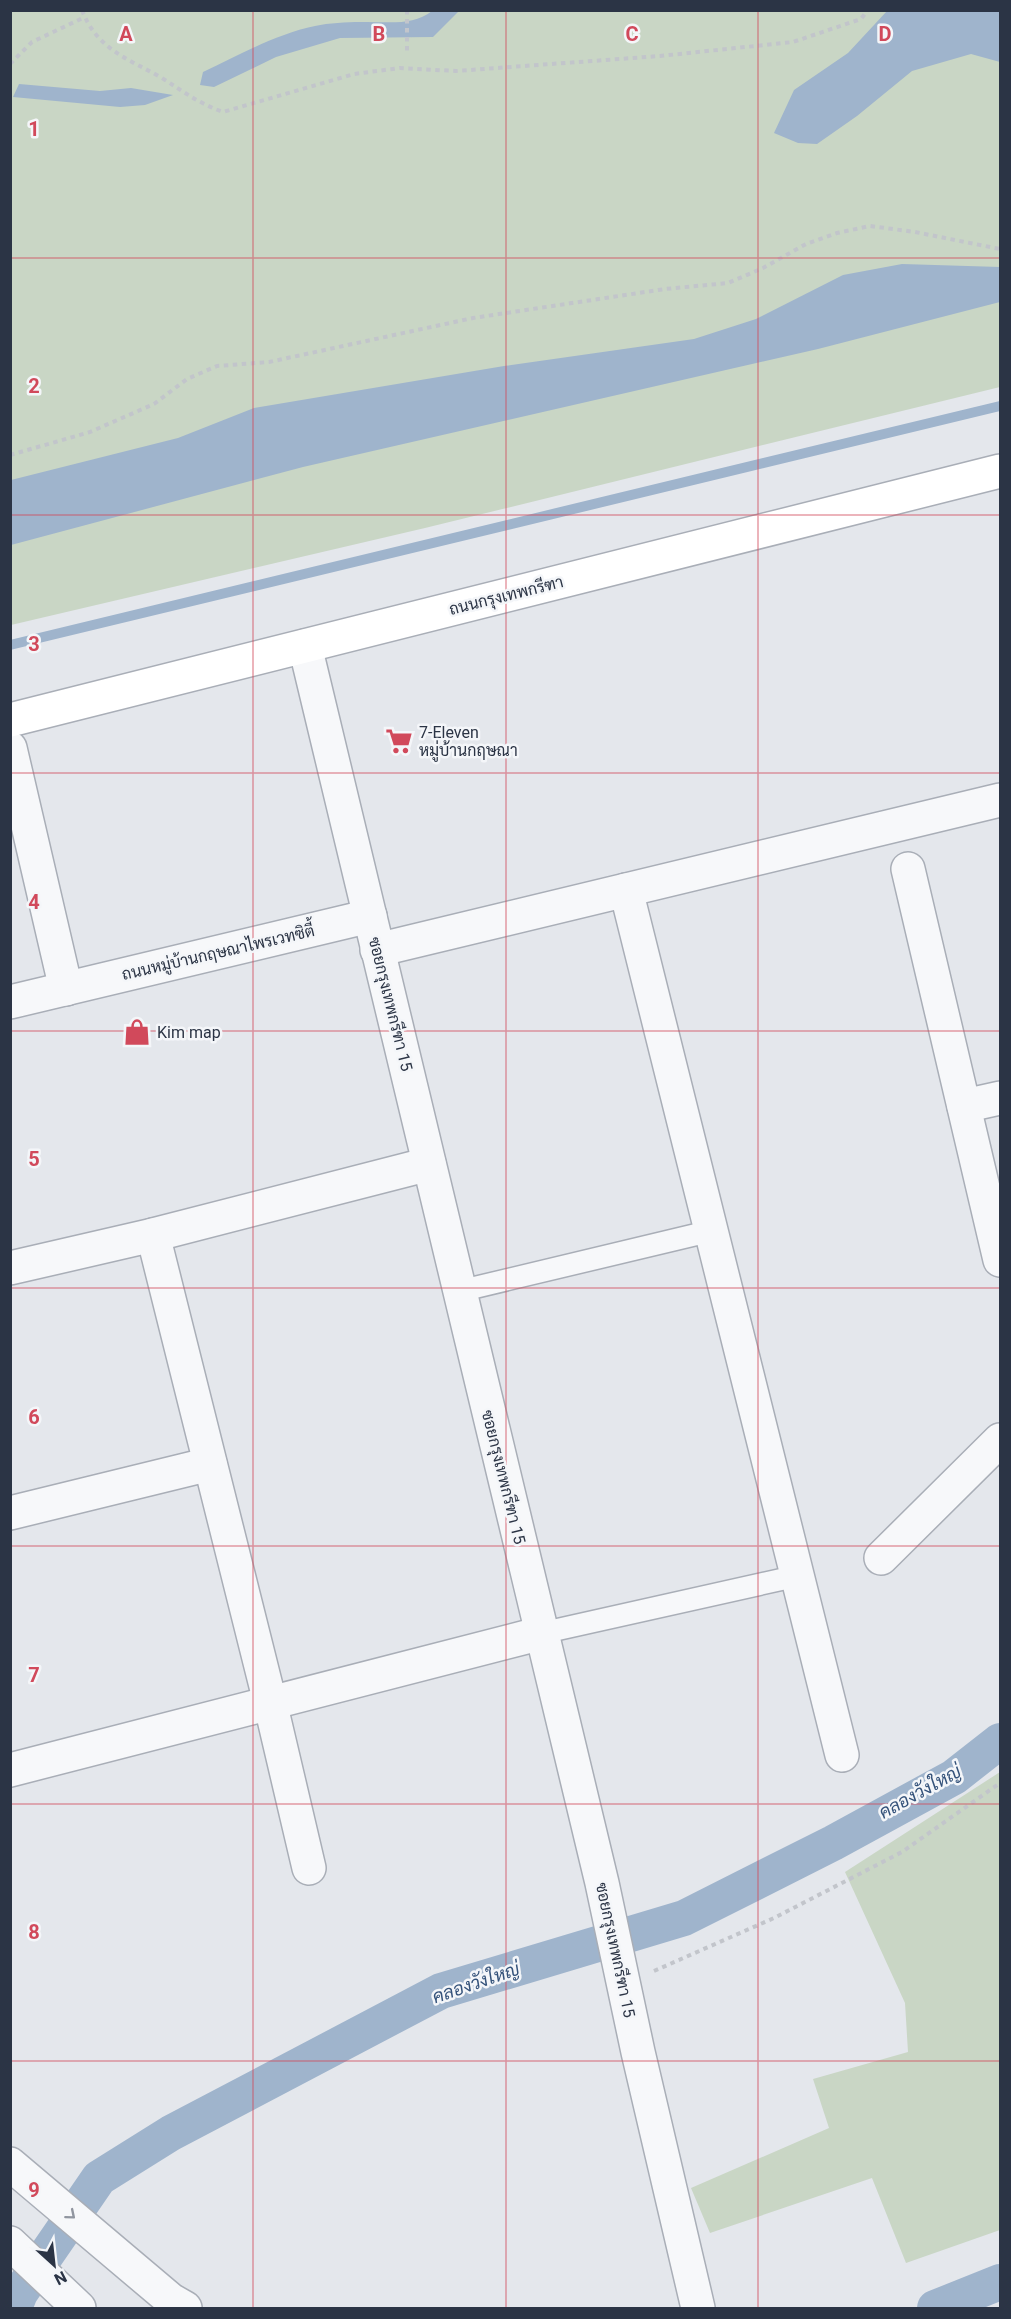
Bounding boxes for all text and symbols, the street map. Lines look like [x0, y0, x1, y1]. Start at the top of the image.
text: A [119, 22, 133, 46]
text: B [373, 22, 385, 46]
text: C [625, 22, 639, 46]
text: D [879, 22, 892, 46]
text: 1 [28, 117, 40, 141]
text: 2 [28, 374, 40, 398]
street label: ถนนกรุงเทพกรีฑา [447, 570, 566, 621]
text: 3 [28, 632, 40, 656]
place label: 7-Eleven หมู่บ้านกฤษณา [419, 723, 518, 762]
supermarket icon: 7-Eleven หมู่บ้านกฤษณา [384, 726, 414, 756]
text: 4 [28, 890, 40, 914]
street label: ถนนหมู่บ้านกฤษณาไพรเวทซิตี้ [119, 916, 318, 986]
street label: ซอยกรุงเทพกรีฑา 15 [363, 935, 418, 1074]
shop icon: Kim map [122, 1017, 152, 1047]
place label: Kim map [157, 1023, 221, 1042]
text: 5 [28, 1147, 40, 1171]
text: 6 [28, 1405, 40, 1429]
street label: ซอยกรุงเทพกรีฑา 15 [476, 1408, 531, 1547]
text: 7 [28, 1663, 40, 1687]
water label: คลองวังใหญ่ [874, 1758, 966, 1824]
street label: ซอยกรุงเทพกรีฑา 15 [590, 1880, 641, 2020]
text: 8 [28, 1920, 40, 1944]
water label: คลองวังใหญ่ [429, 1956, 523, 2008]
text: 9 [28, 2178, 40, 2202]
one-way arrow [64, 2208, 75, 2219]
north arrow [24, 2235, 84, 2295]
text: N [51, 2267, 70, 2289]

